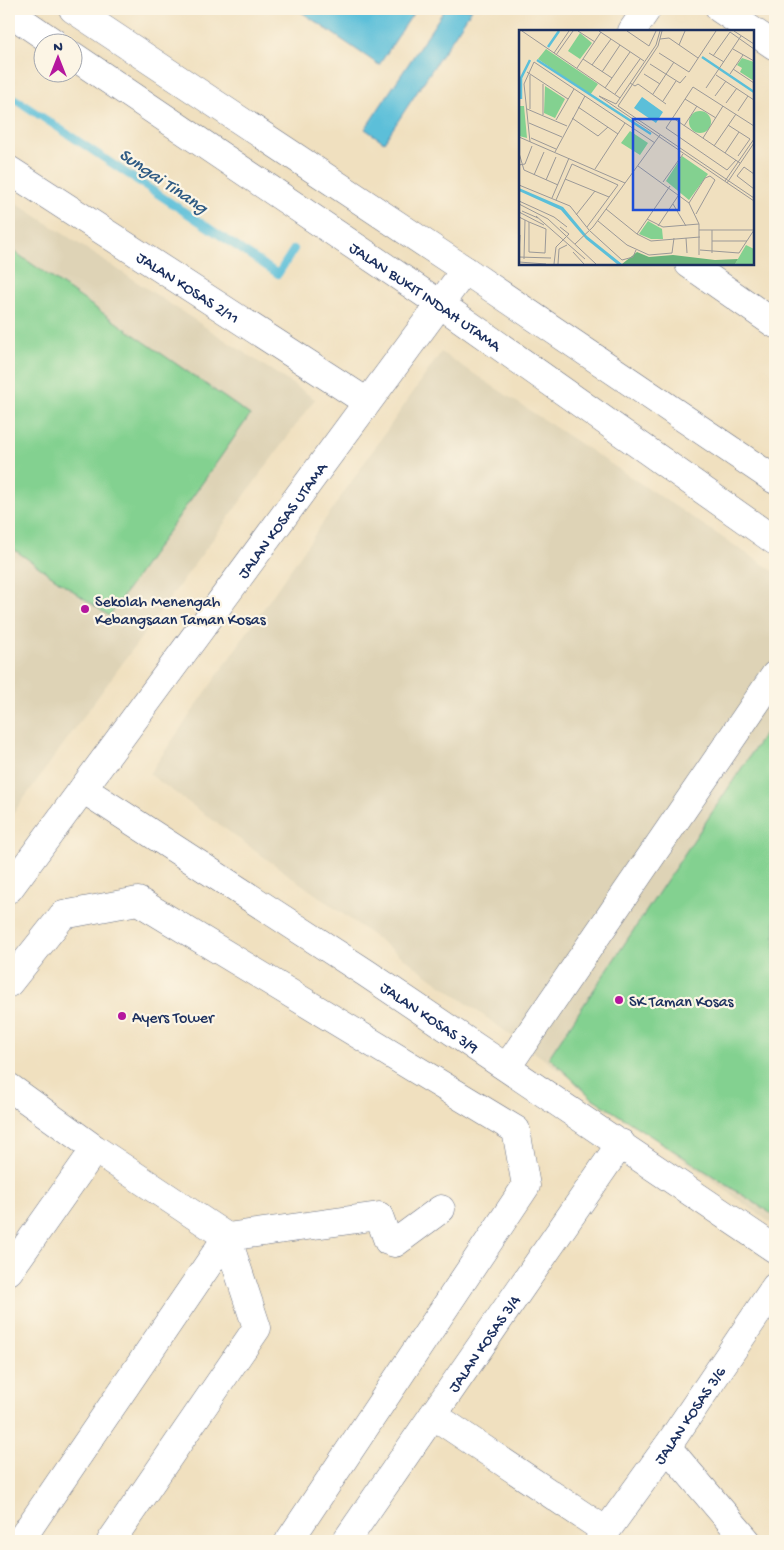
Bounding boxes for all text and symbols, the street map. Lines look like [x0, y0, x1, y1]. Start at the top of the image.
inset map [519, 30, 754, 265]
north arrow [32, 32, 82, 82]
text: N [53, 39, 63, 56]
water label: Sungai Tinang [114, 145, 212, 220]
street label: JALAN BUKIT INDAH UTAMA [345, 239, 505, 358]
street label: JALAN KOSAS 2/11 [132, 249, 242, 330]
street label: JALAN KOSAS UTAMA [235, 459, 334, 583]
place label: Sekolah Menengah Kebangsaan Taman Kosas [95, 594, 267, 631]
marker: Sekolah Menengah Kebangsaan Taman Kosas [79, 603, 91, 615]
street label: JALAN KOSAS 3/9 [376, 979, 481, 1059]
marker: SK Taman Kosas [613, 994, 625, 1006]
place label: SK Taman Kosas [629, 994, 735, 1013]
marker: Ayers Tower [116, 1010, 128, 1022]
place label: Ayers Tower [132, 1010, 215, 1029]
street label: JALAN KOSAS 3/4 [446, 1292, 526, 1397]
street label: JALAN KOSAS 3/6 [652, 1363, 732, 1469]

